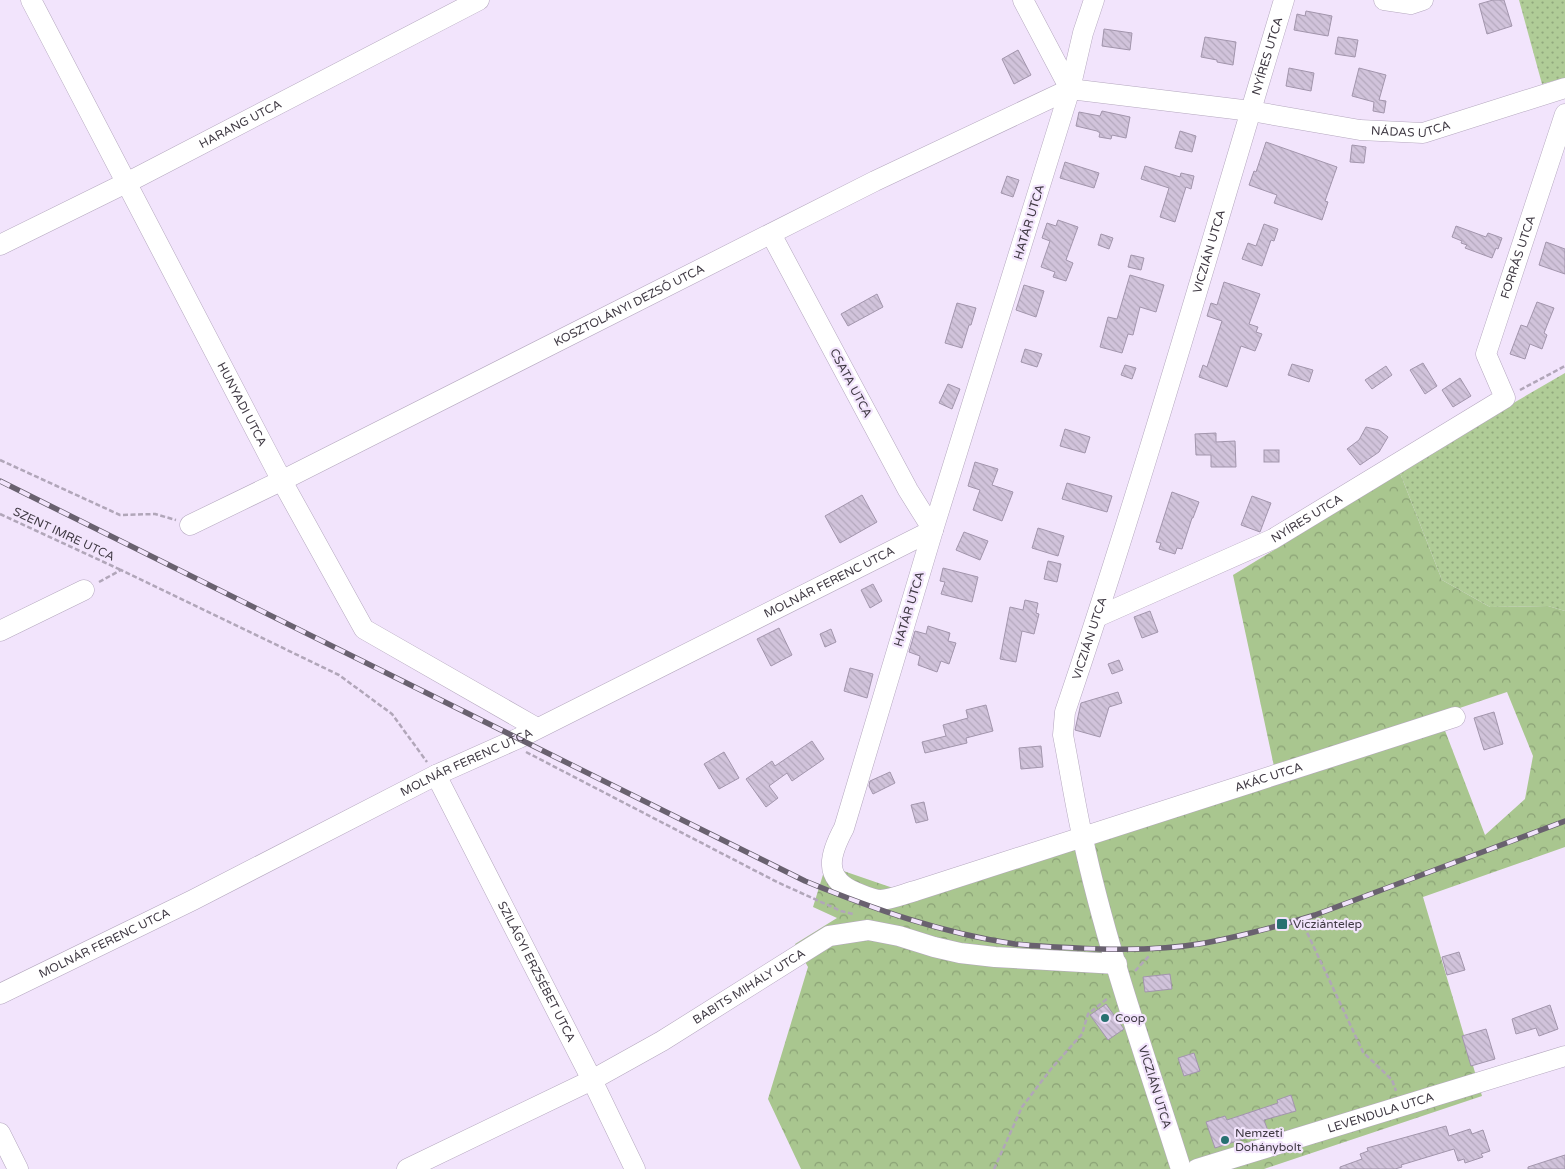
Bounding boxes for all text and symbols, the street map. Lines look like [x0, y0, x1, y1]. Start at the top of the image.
street label: NYÍRES UTCA [1249, 15, 1286, 97]
street label: HARANG UTCA [197, 97, 284, 151]
street label: NÁDAS UTCA [1370, 118, 1452, 140]
street label: HATÁR UTCA [1011, 183, 1047, 261]
street label: VICZIÁN UTCA [1190, 208, 1228, 295]
street label: FORRÁS UTCA [1498, 214, 1538, 300]
street label: KOSZTOLÁNYI DEZSŐ UTCA [551, 261, 707, 349]
street label: CSATA UTCA [827, 346, 875, 420]
street label: HUNYADI UTCA [214, 360, 270, 449]
street label: NYÍRES UTCA [1269, 491, 1345, 545]
street label: SZENT IMRE UTCA [11, 504, 117, 564]
street label: MOLNÁR FERENC UTCA [762, 543, 897, 621]
street label: HATÁR UTCA [891, 570, 927, 648]
street label: VICZIÁN UTCA [1069, 595, 1110, 682]
street label: MOLNÁR FERENC UTCA [398, 725, 535, 799]
street label: AKÁC UTCA [1233, 760, 1304, 795]
street label: SZILÁGYI ERZSÉBET UTCA [495, 899, 578, 1044]
street label: MOLNÁR FERENC UTCA [36, 905, 172, 981]
marker: Vicziántelep [1275, 917, 1289, 931]
place label: Vicziántelep [1293, 917, 1362, 931]
street label: BABITS MIHÁLY UTCA [690, 946, 808, 1027]
place label: Coop [1115, 1011, 1145, 1025]
marker: Coop [1099, 1012, 1111, 1024]
street label: VICZIÁN UTCA [1136, 1044, 1174, 1130]
street label: LEVENDULA UTCA [1326, 1090, 1435, 1136]
place label: Nemzeti Dohánybolt [1235, 1126, 1302, 1154]
marker: Nemzeti Dohánybolt [1219, 1134, 1231, 1146]

